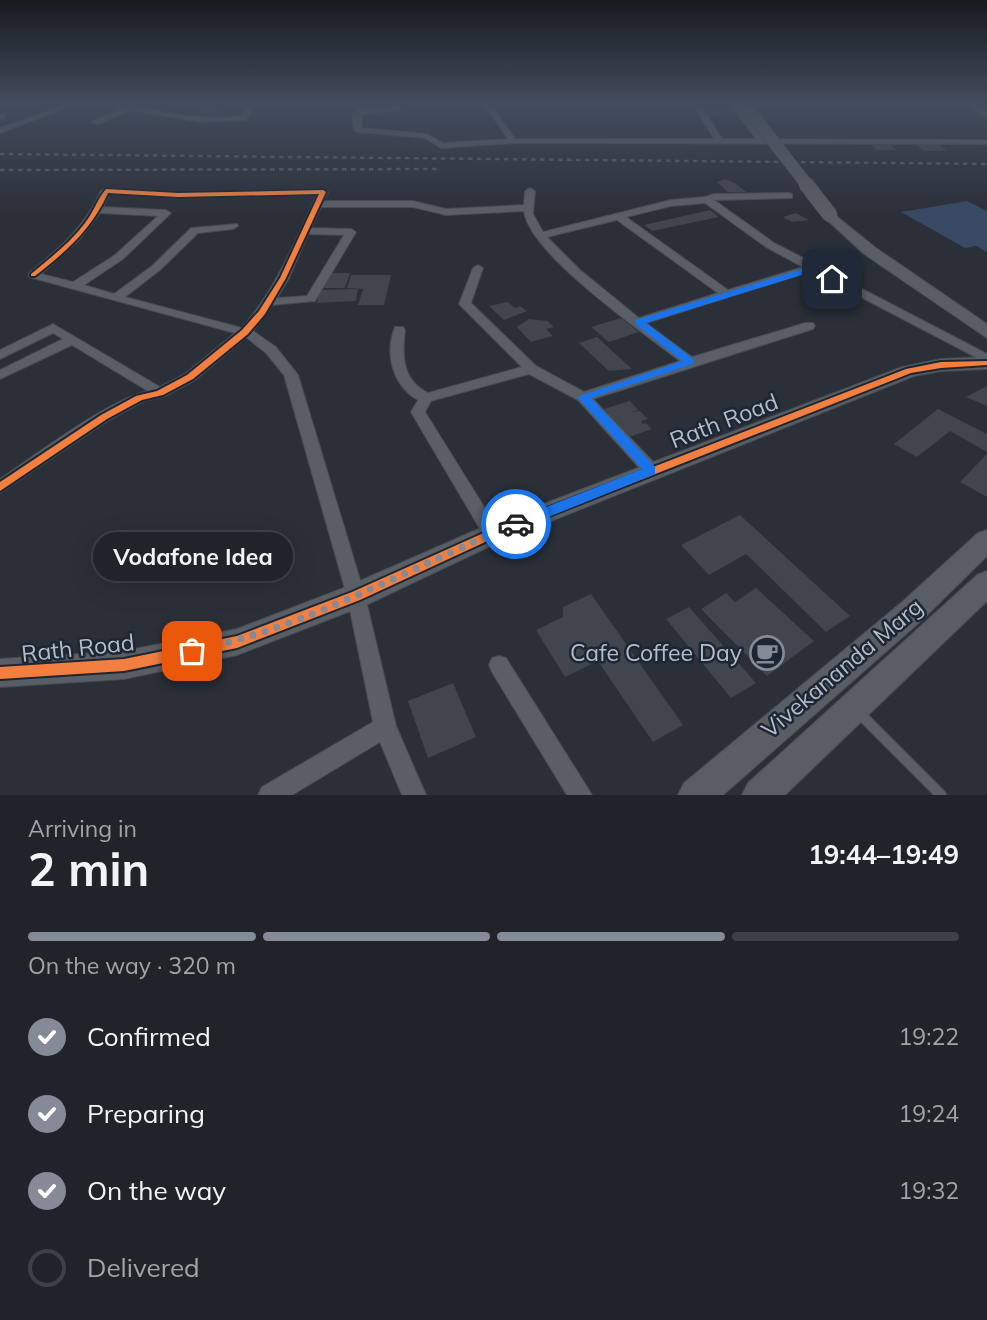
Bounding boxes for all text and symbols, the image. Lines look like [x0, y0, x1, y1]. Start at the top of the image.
pin [802, 249, 862, 309]
icon: home [813, 260, 851, 298]
street label: Rath Road [666, 387, 782, 454]
courier [481, 489, 551, 559]
icon: car [497, 505, 535, 543]
callout: Vodafone Idea [92, 532, 292, 581]
text: Vodafone Idea [113, 542, 273, 571]
street label: Vivekananda Marg [755, 592, 928, 744]
pin [162, 621, 222, 681]
street label: Rath Road [20, 627, 136, 668]
icon: bag [173, 632, 211, 670]
cafe icon: Cafe Coffee Day [748, 634, 786, 672]
place label: Cafe Coffee Day [570, 638, 742, 667]
text: Arriving in [28, 814, 137, 843]
text: 19:44–19:49 [808, 838, 959, 871]
text: 2 min [28, 840, 149, 898]
text: On the way · 320 m [28, 951, 236, 980]
icon: check [28, 1018, 66, 1056]
text: Confirmed [87, 1020, 211, 1053]
text: 19:22 [899, 1022, 959, 1051]
icon: check [28, 1095, 66, 1133]
text: Preparing [87, 1097, 205, 1130]
text: 19:24 [899, 1099, 959, 1128]
icon: check [28, 1172, 66, 1210]
text: On the way [87, 1174, 226, 1207]
text: 19:32 [899, 1176, 959, 1205]
text: Delivered [87, 1251, 200, 1284]

